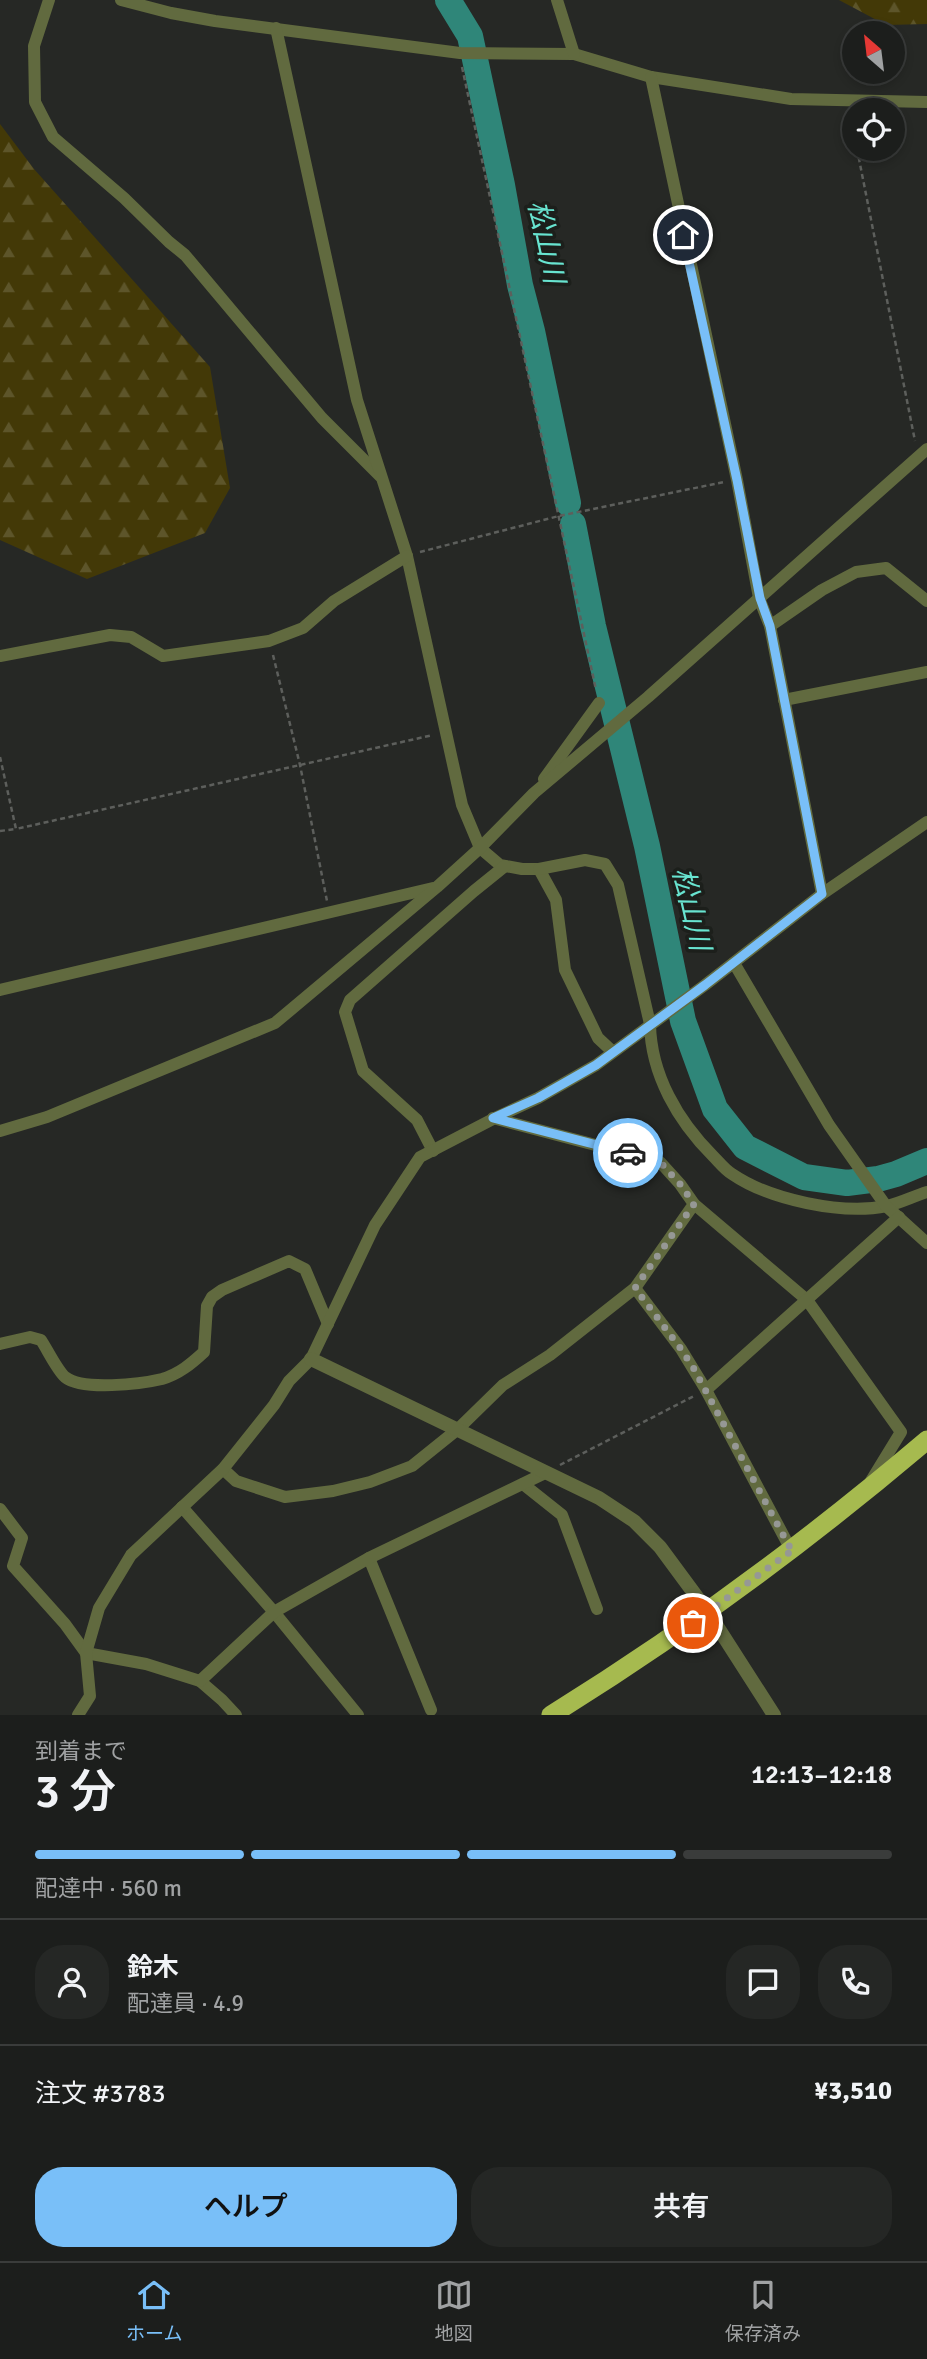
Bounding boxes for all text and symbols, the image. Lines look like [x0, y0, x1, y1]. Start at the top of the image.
north arrow [842, 21, 905, 84]
map controls [842, 21, 905, 161]
button: locate [842, 98, 905, 161]
water label: 松山川 [521, 197, 572, 290]
pin [653, 205, 713, 265]
icon: home [664, 216, 702, 254]
water label: 松山川 [665, 864, 718, 957]
courier [593, 1118, 663, 1188]
icon: car [609, 1134, 647, 1172]
pin [663, 1593, 723, 1653]
icon: bag [674, 1604, 712, 1642]
text: 到着まで [35, 1737, 127, 1766]
text: 12:13–12:18 [751, 1759, 892, 1791]
text: 3 分 [35, 1764, 116, 1820]
text: 配達中 · 560 m [35, 1874, 182, 1903]
button: person [35, 1945, 109, 2019]
button: chat [726, 1945, 800, 2019]
button: phone [818, 1945, 892, 2019]
text: 鈴木 [127, 1952, 179, 1984]
text: 配達員 · 4.9 [127, 1989, 244, 2018]
text: ¥3,510 [814, 2075, 892, 2107]
text: 注文 #3783 [35, 2078, 166, 2110]
button: ヘルプ [35, 2167, 457, 2247]
button: 共有 [471, 2167, 892, 2247]
tab: ホーム [126, 2276, 183, 2346]
tab: 地図 [435, 2276, 473, 2346]
tab: 保存済み [725, 2276, 801, 2346]

